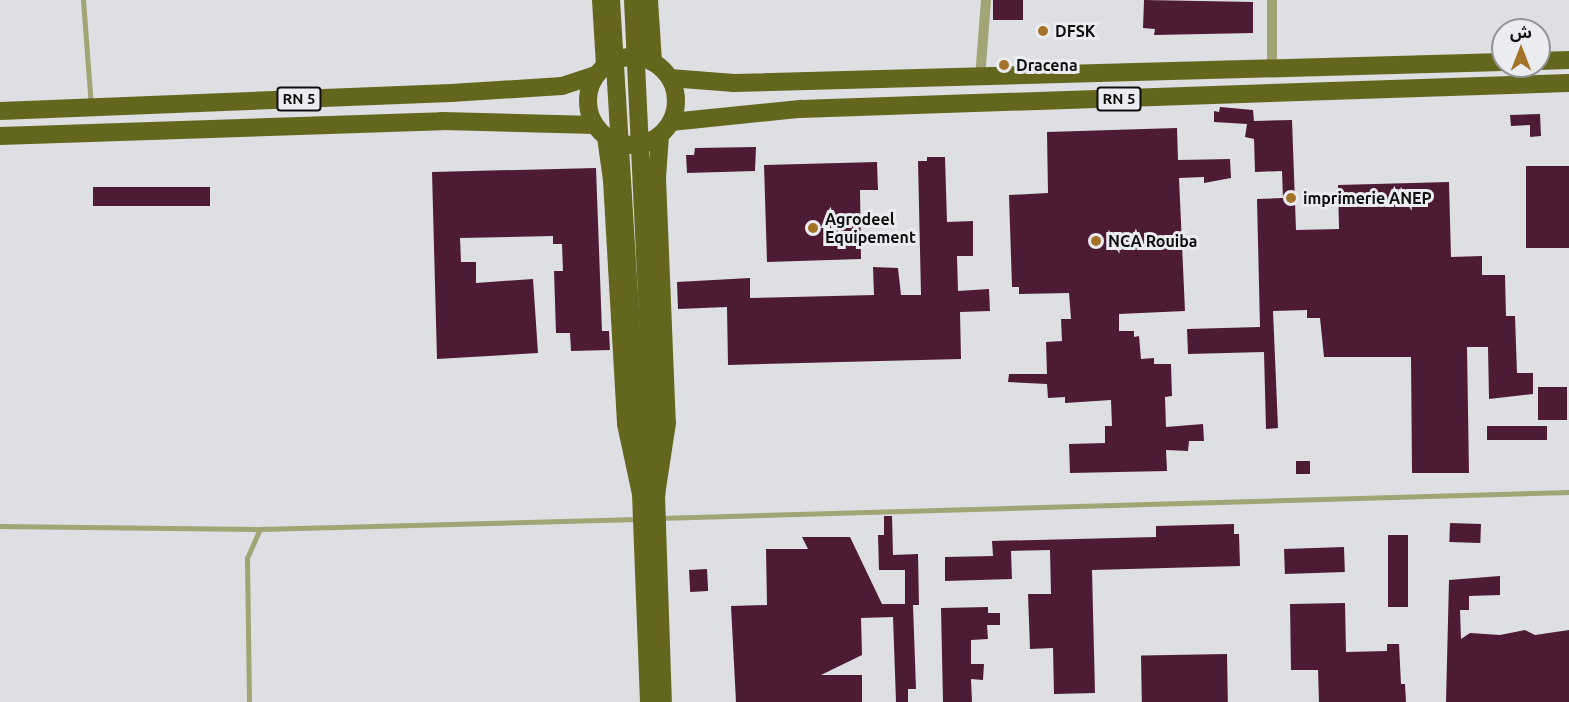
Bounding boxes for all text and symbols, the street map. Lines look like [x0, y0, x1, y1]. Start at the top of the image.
north arrow [1491, 18, 1551, 78]
place label: DFSK [1055, 21, 1095, 41]
text: ش [1510, 23, 1532, 41]
marker: DFSK [1036, 24, 1050, 38]
place label: Dracena [1016, 55, 1078, 75]
marker: Dracena [997, 58, 1011, 72]
road number: RN 5 [275, 87, 323, 111]
road number: RN 5 [1095, 87, 1143, 111]
place label: imprimerie ANEP [1303, 188, 1432, 208]
marker: imprimerie ANEP [1284, 191, 1298, 205]
place label: Agrodeel Equipement [825, 209, 916, 247]
marker: Agrodeel Equipement [806, 221, 820, 235]
place label: NCA Rouiba [1108, 231, 1198, 251]
marker: NCA Rouiba [1089, 234, 1103, 248]

